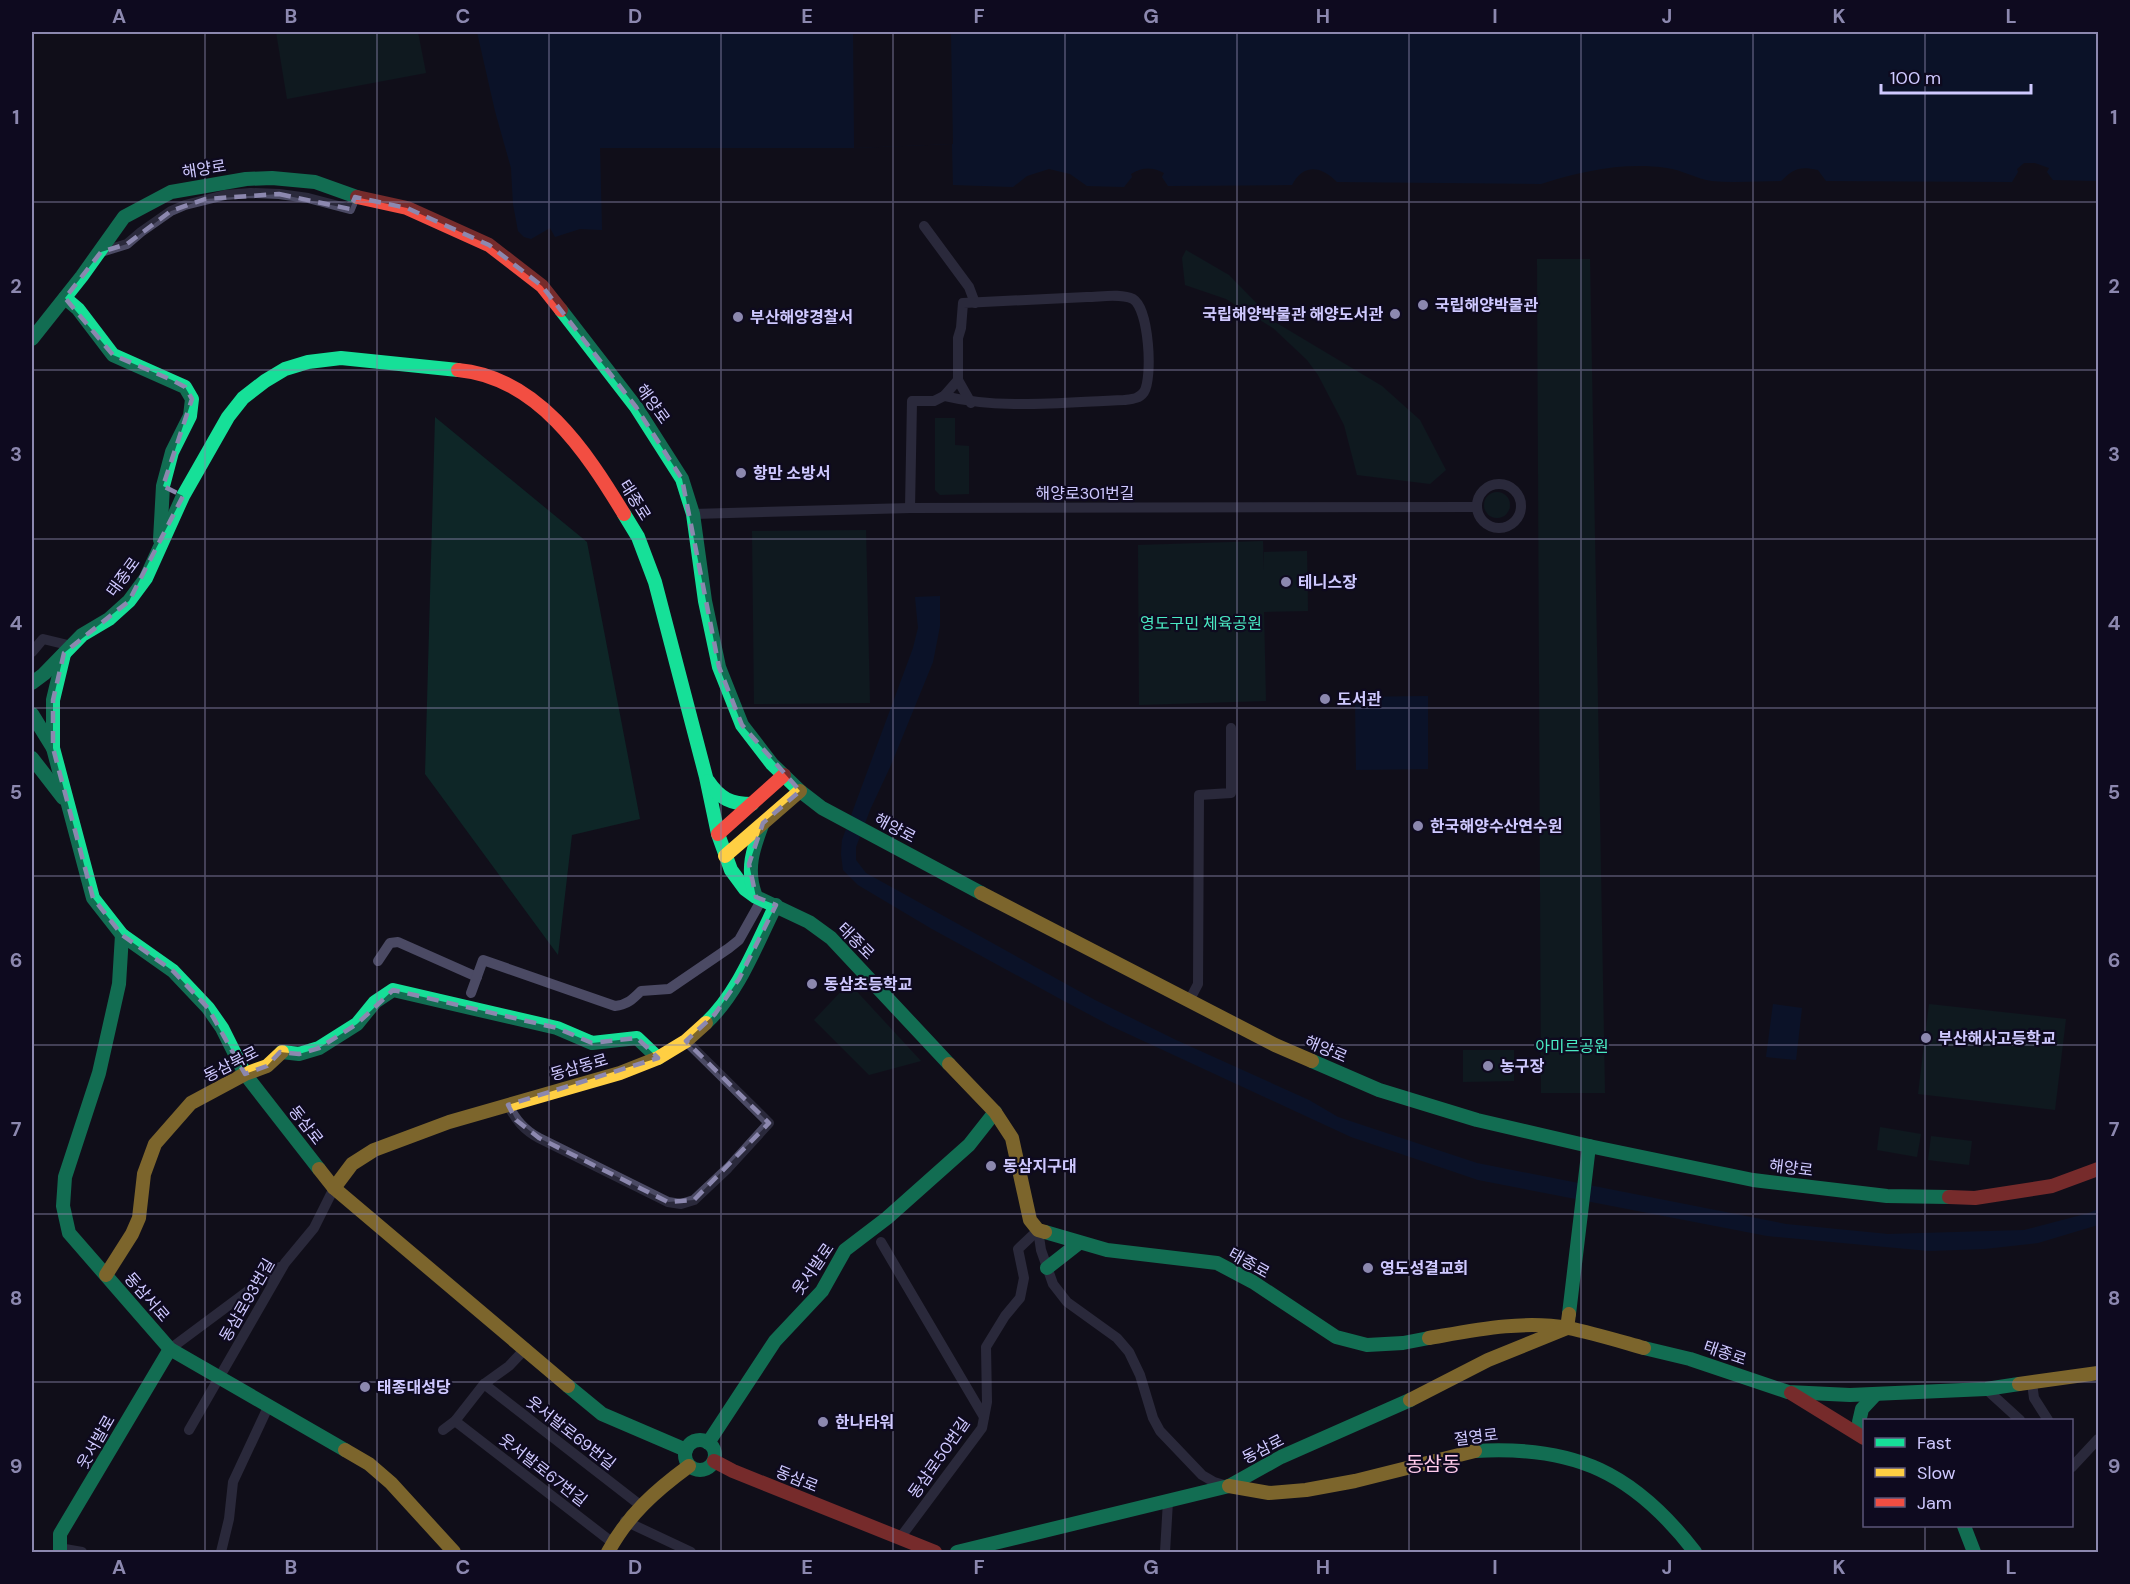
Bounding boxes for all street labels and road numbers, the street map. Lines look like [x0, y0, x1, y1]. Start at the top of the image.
street label: 해양로 [181, 155, 228, 183]
street label: 해양로 [632, 380, 675, 428]
street label: 태종로 [614, 476, 656, 525]
street label: 해양로301번길 [1036, 483, 1135, 504]
street label: 태종로 [102, 553, 145, 601]
street label: 해양로 [871, 808, 920, 848]
street label: 태종로 [833, 918, 879, 964]
street label: 해양로 [1302, 1031, 1351, 1067]
street label: 동삼북로 [200, 1041, 262, 1087]
street label: 동삼동로 [548, 1049, 610, 1085]
street label: 동삼로 [284, 1101, 328, 1149]
street label: 해양로 [1768, 1155, 1814, 1181]
street label: 웃서발로 [788, 1239, 839, 1299]
street label: 태종로 [1225, 1243, 1274, 1283]
street label: 동삼로93번길 [215, 1255, 279, 1345]
street label: 동삼서로 [120, 1268, 174, 1326]
street label: 태종로 [1701, 1336, 1750, 1370]
street label: 웃서발로69번길 [522, 1391, 620, 1475]
street label: 웃서발로 [72, 1411, 120, 1473]
street label: 동삼로50번길 [903, 1413, 975, 1503]
street label: 절영로 [1453, 1424, 1499, 1450]
street label: 웃서발로67번길 [495, 1429, 591, 1511]
street label: 동삼로 [1239, 1429, 1288, 1468]
street label: 동삼로 [773, 1461, 822, 1497]

